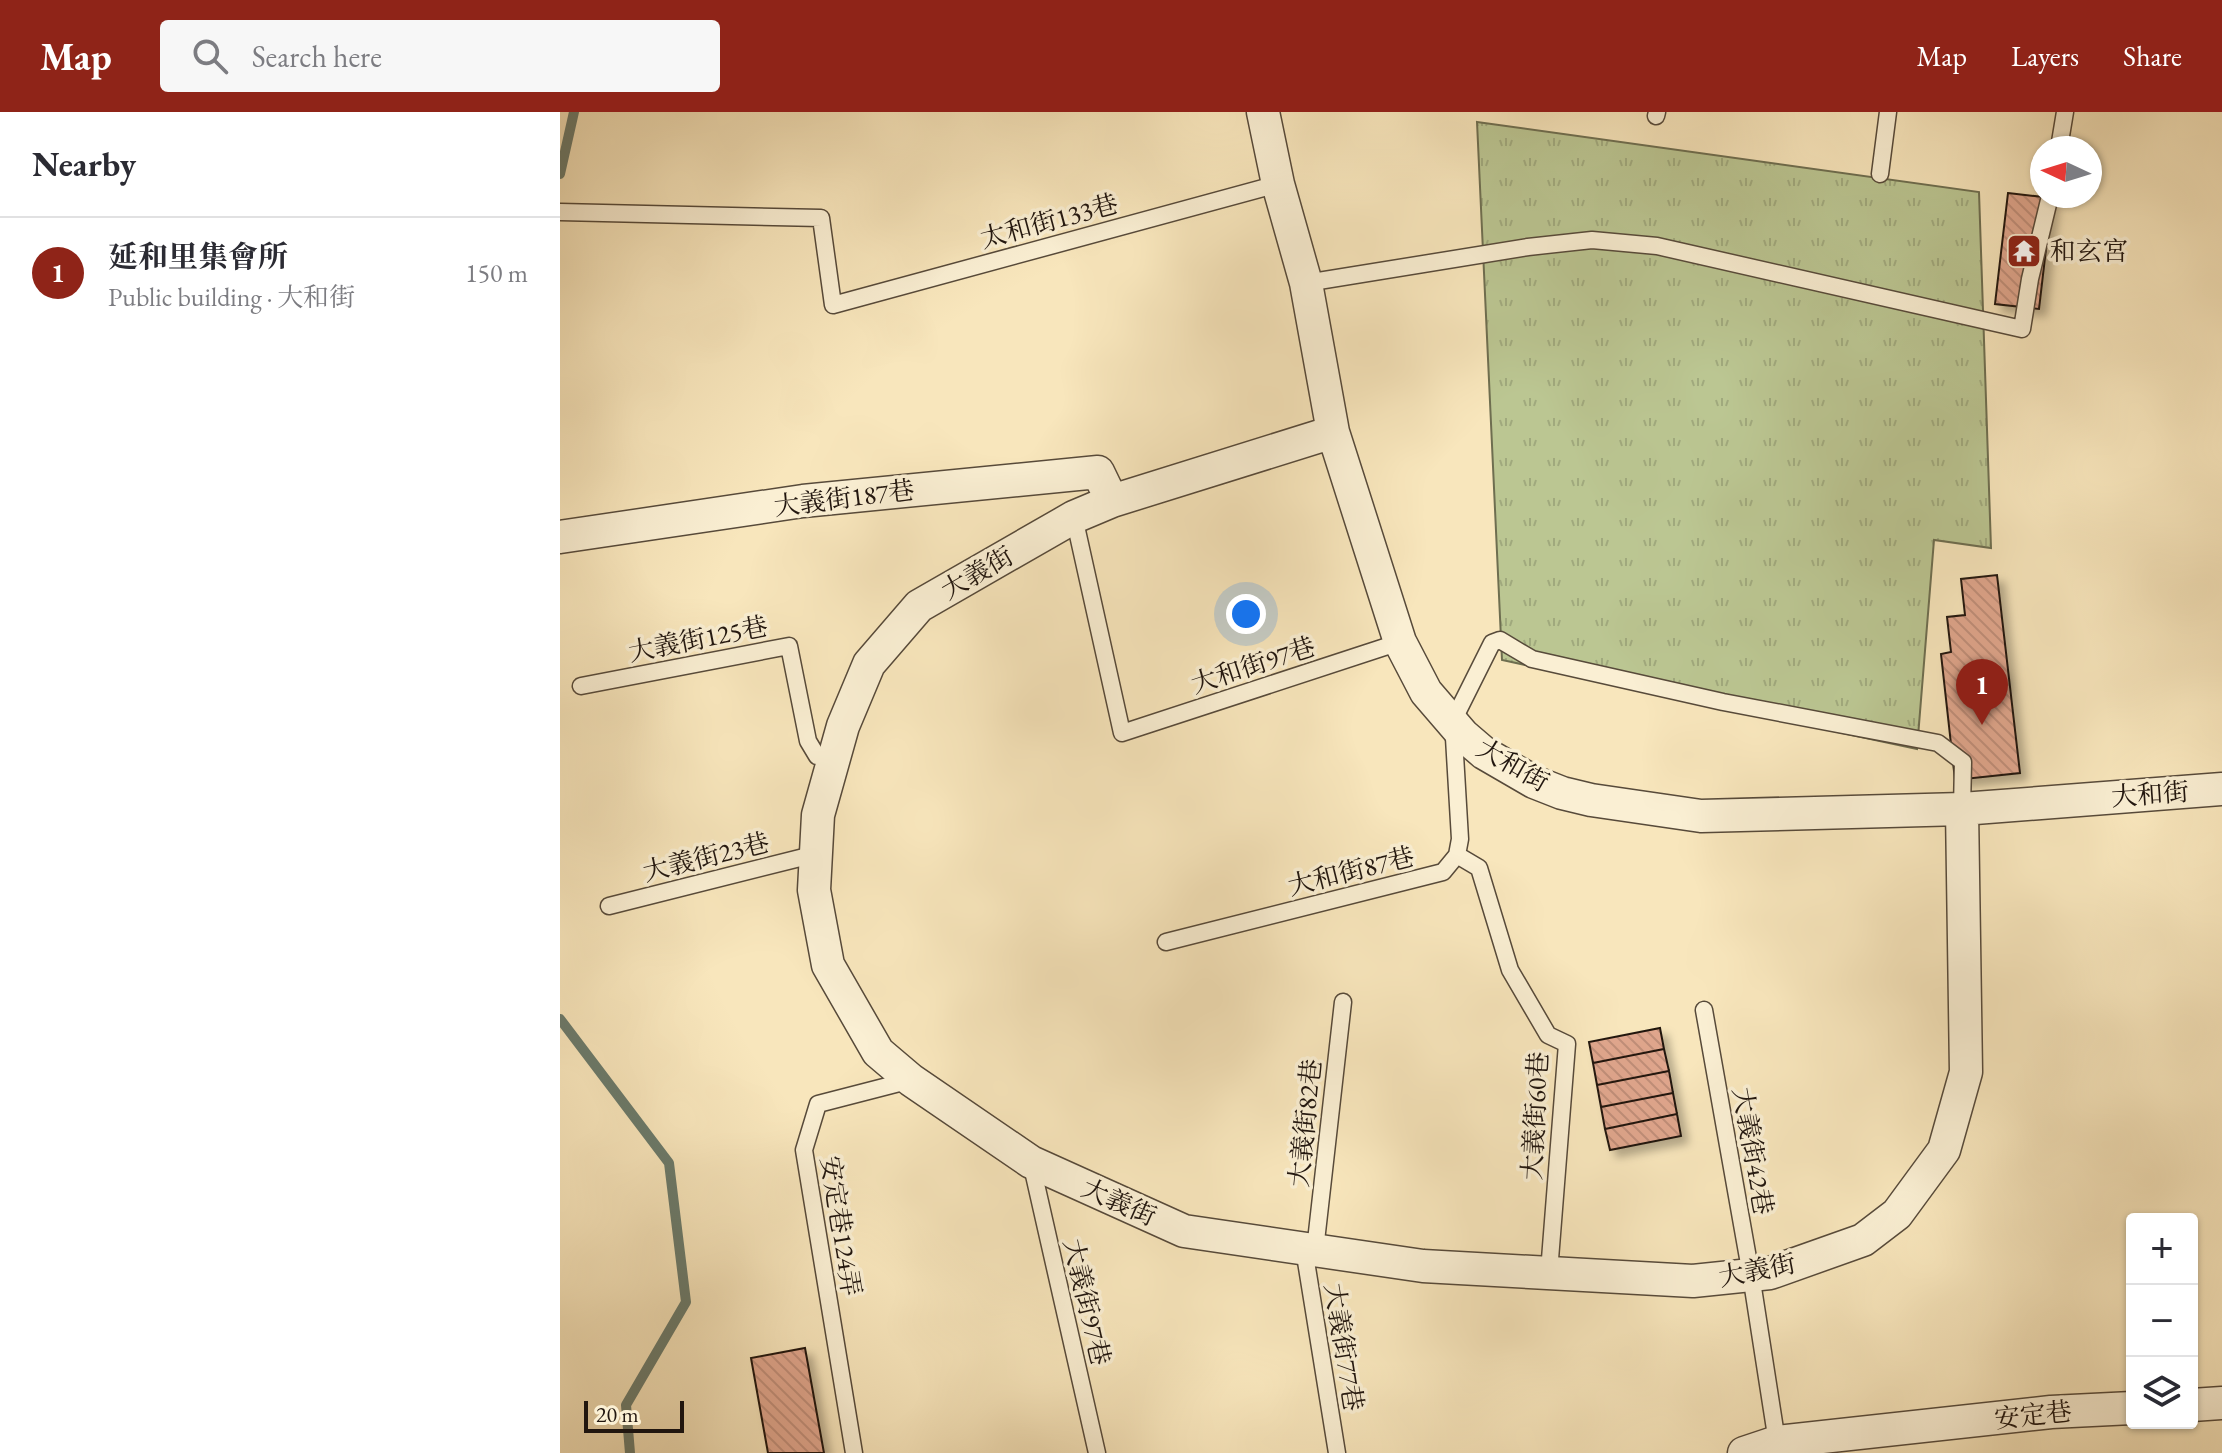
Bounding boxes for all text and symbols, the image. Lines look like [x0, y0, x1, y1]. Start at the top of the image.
search box [160, 20, 720, 92]
text: Map [40, 32, 112, 81]
icon: search [188, 34, 232, 78]
text: Search here [252, 37, 382, 76]
text: Map [1917, 38, 1967, 74]
text: Layers [2011, 38, 2079, 74]
text: Share [2123, 38, 2182, 74]
north arrow [2030, 136, 2102, 208]
text: Nearby [32, 142, 136, 186]
street label: 太和街133巷 [976, 186, 1122, 256]
temple icon: 和玄宮 [2005, 232, 2043, 270]
place label: 和玄宮 [2050, 234, 2128, 268]
text: 延和里集會所 [108, 237, 288, 276]
text: 1 [51, 256, 65, 290]
text: 150 m [465, 256, 528, 290]
text: Public building · 大和街 [108, 280, 355, 314]
street label: 大義街187巷 [772, 473, 916, 523]
street label: 大義街 [935, 539, 1019, 607]
your location [1226, 594, 1266, 634]
street label: 大義街125巷 [625, 609, 771, 669]
street label: 大和街97巷 [1186, 629, 1320, 701]
pin: 1 [1956, 659, 2008, 725]
street label: 大和街 [1471, 731, 1555, 799]
street label: 大和街 [2110, 774, 2190, 814]
street label: 大義街23巷 [639, 825, 773, 889]
street label: 大和街87巷 [1284, 839, 1418, 903]
street label: 大義街60巷 [1515, 1051, 1555, 1181]
street label: 大義街82巷 [1281, 1057, 1329, 1189]
street label: 大義街42巷 [1725, 1085, 1781, 1217]
street label: 安定巷124弄 [813, 1153, 869, 1299]
street label: 大義街 [1076, 1171, 1162, 1233]
map controls [2126, 1213, 2198, 1429]
button: + [2126, 1213, 2198, 1285]
street label: 大義街97巷 [1056, 1235, 1118, 1369]
street label: 大義街 [1715, 1246, 1799, 1294]
street label: 大義街77巷 [1317, 1281, 1371, 1413]
button: − [2126, 1285, 2198, 1357]
button: layers [2126, 1357, 2198, 1429]
street label: 安定巷 [1992, 1394, 2074, 1436]
scale bar [584, 1397, 684, 1433]
text: 20 m [596, 1400, 639, 1429]

